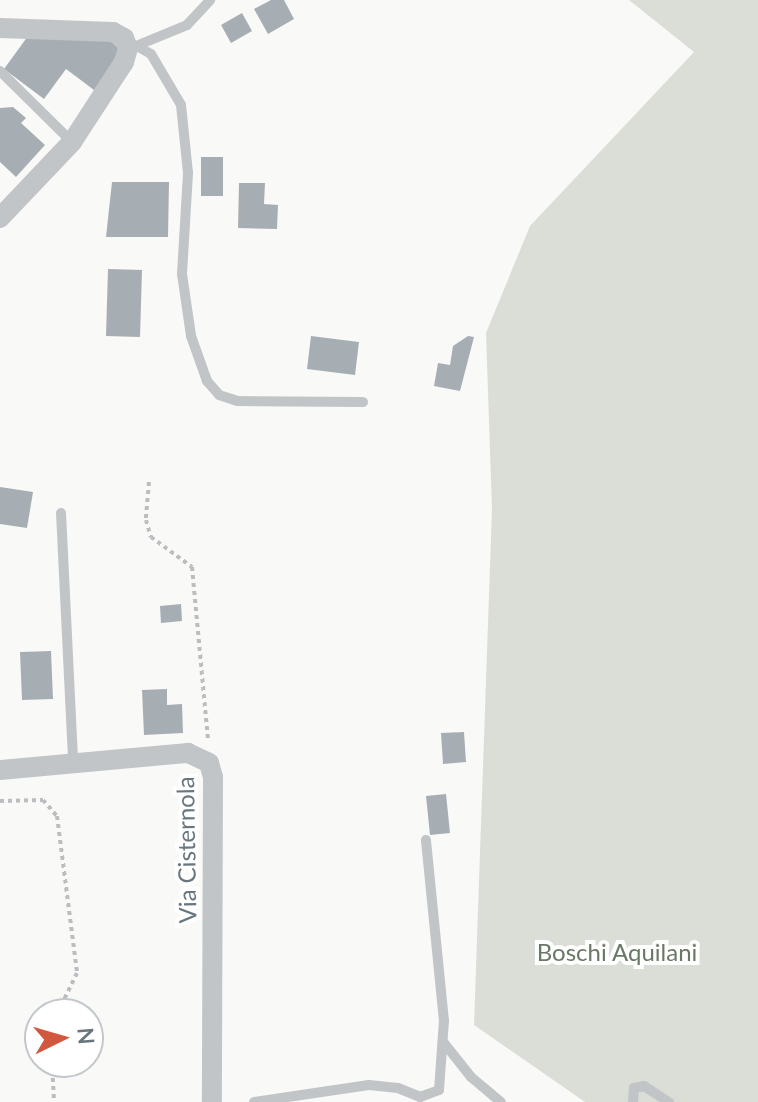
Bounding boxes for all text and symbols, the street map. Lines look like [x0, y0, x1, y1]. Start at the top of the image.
street label: Via Cisternola [170, 776, 202, 924]
park label: Boschi Aquilani [536, 938, 698, 966]
north arrow [24, 998, 104, 1078]
text: N [72, 1026, 101, 1046]

